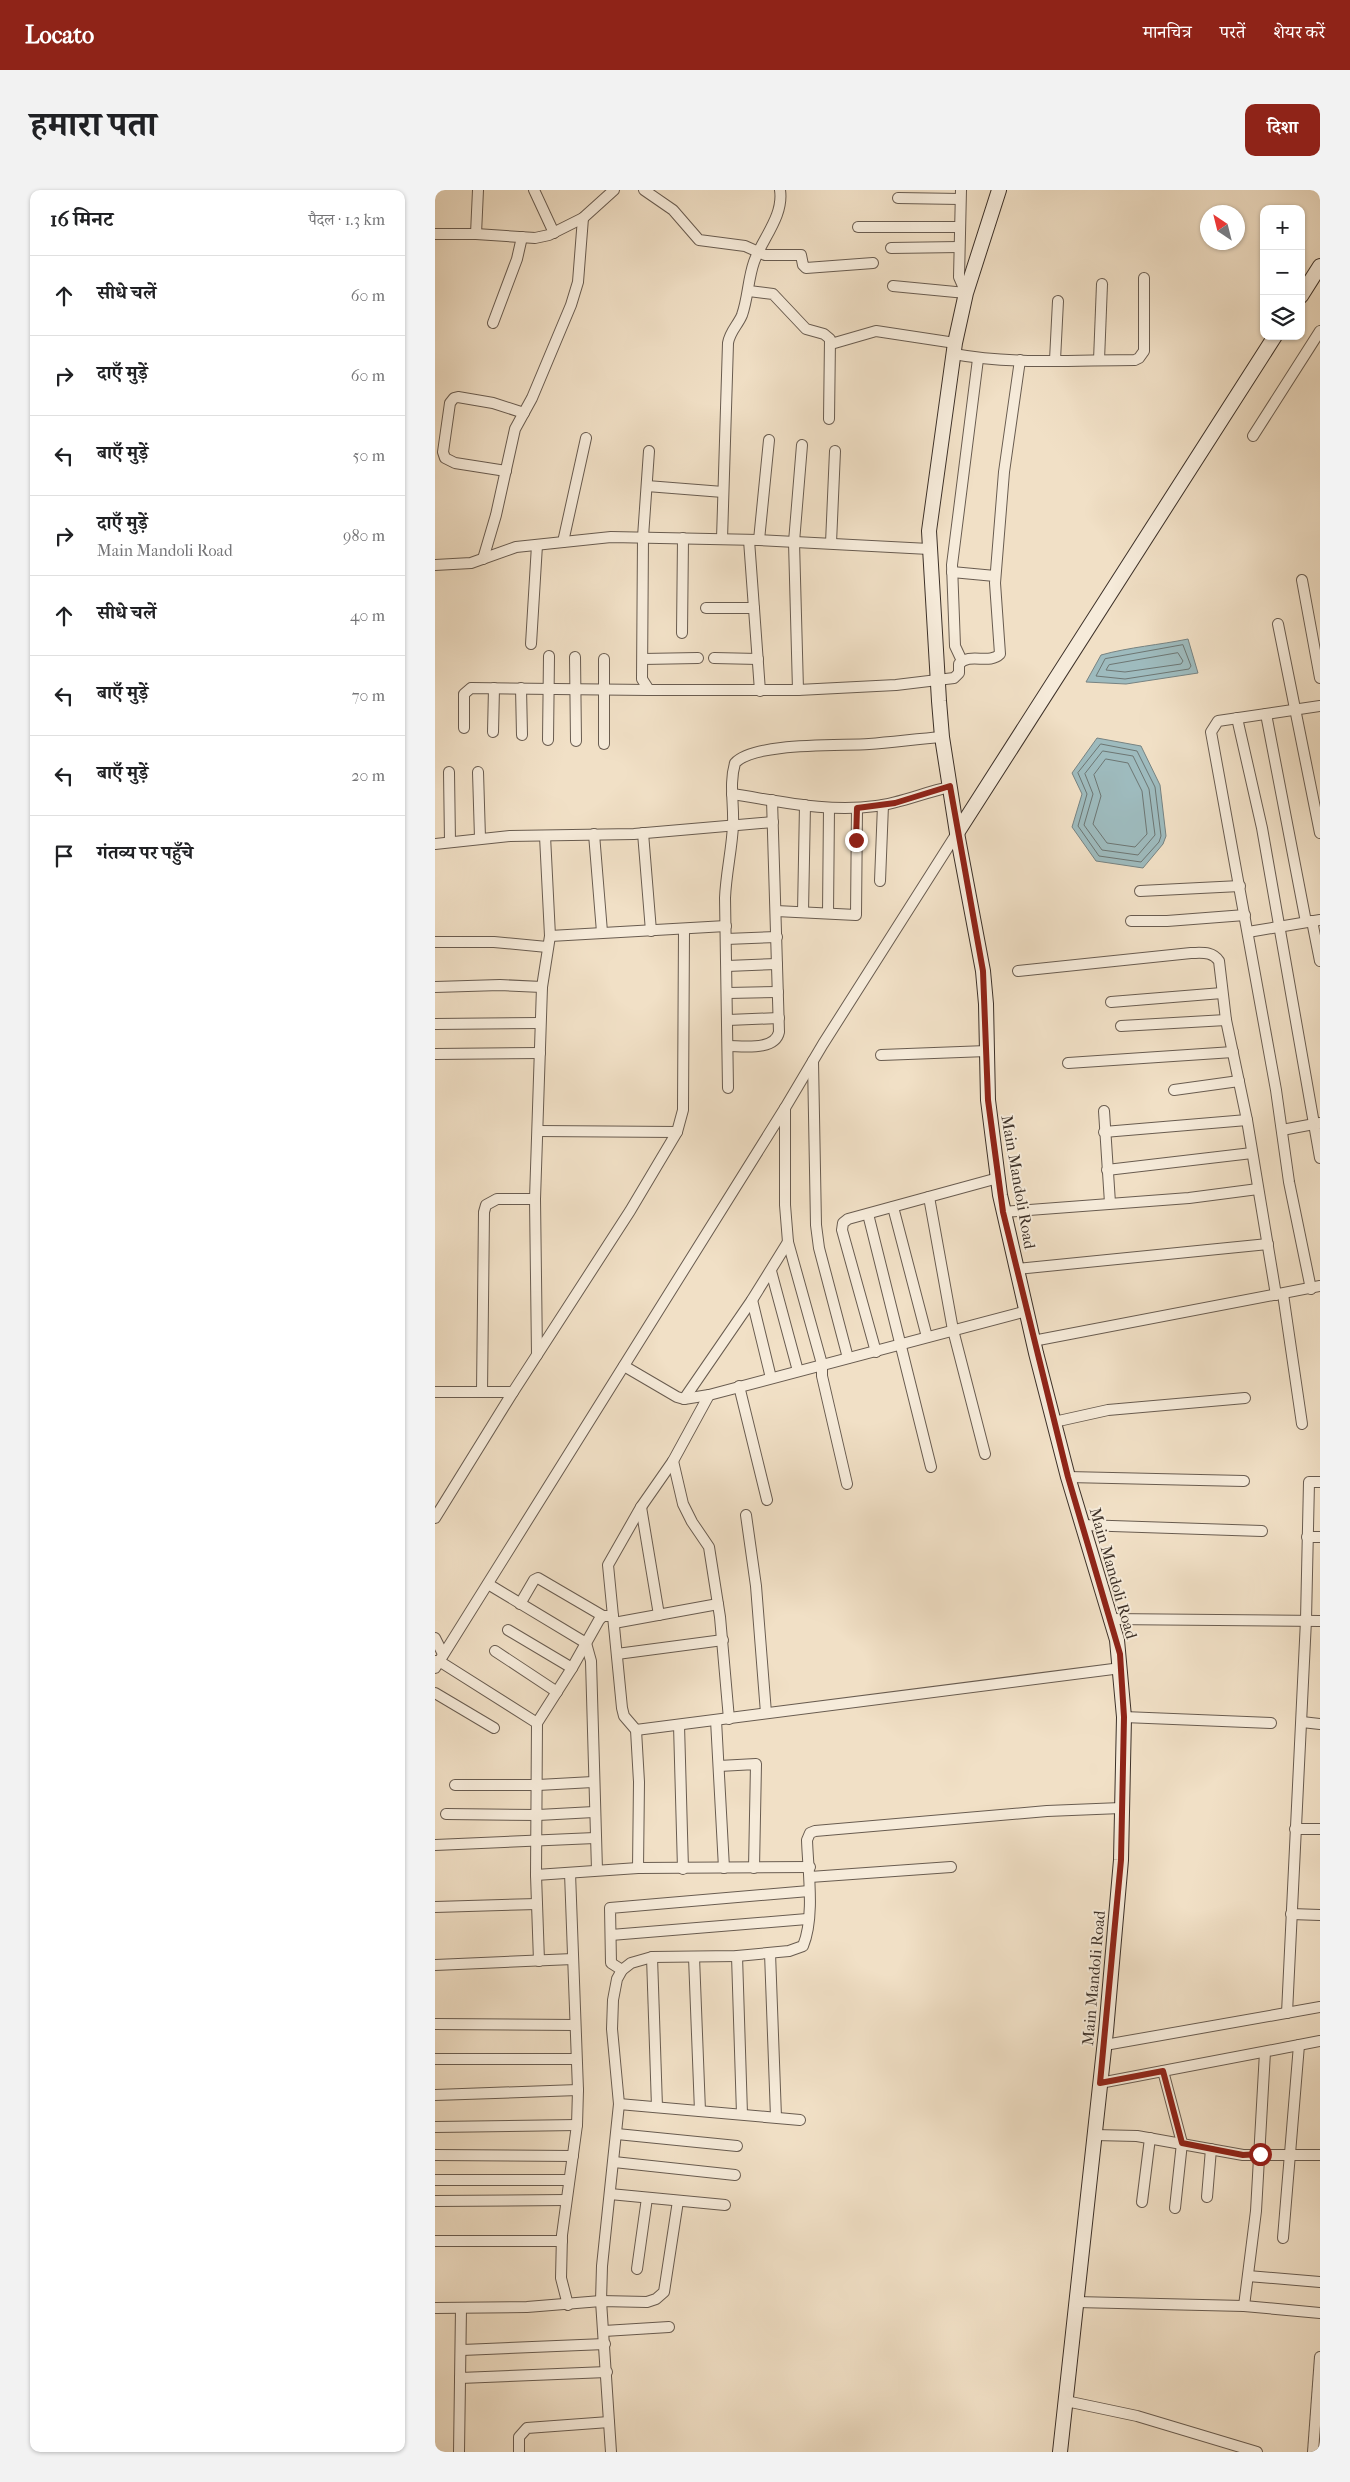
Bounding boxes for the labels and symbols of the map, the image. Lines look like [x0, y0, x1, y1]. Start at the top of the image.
north arrow [1200, 205, 1245, 250]
route end [845, 829, 868, 852]
street label: Main Mandoli Road [997, 1114, 1040, 1251]
street label: Main Mandoli Road [1086, 1505, 1141, 1641]
street label: Main Mandoli Road [1078, 1909, 1109, 2046]
route start [1249, 2143, 1272, 2166]

